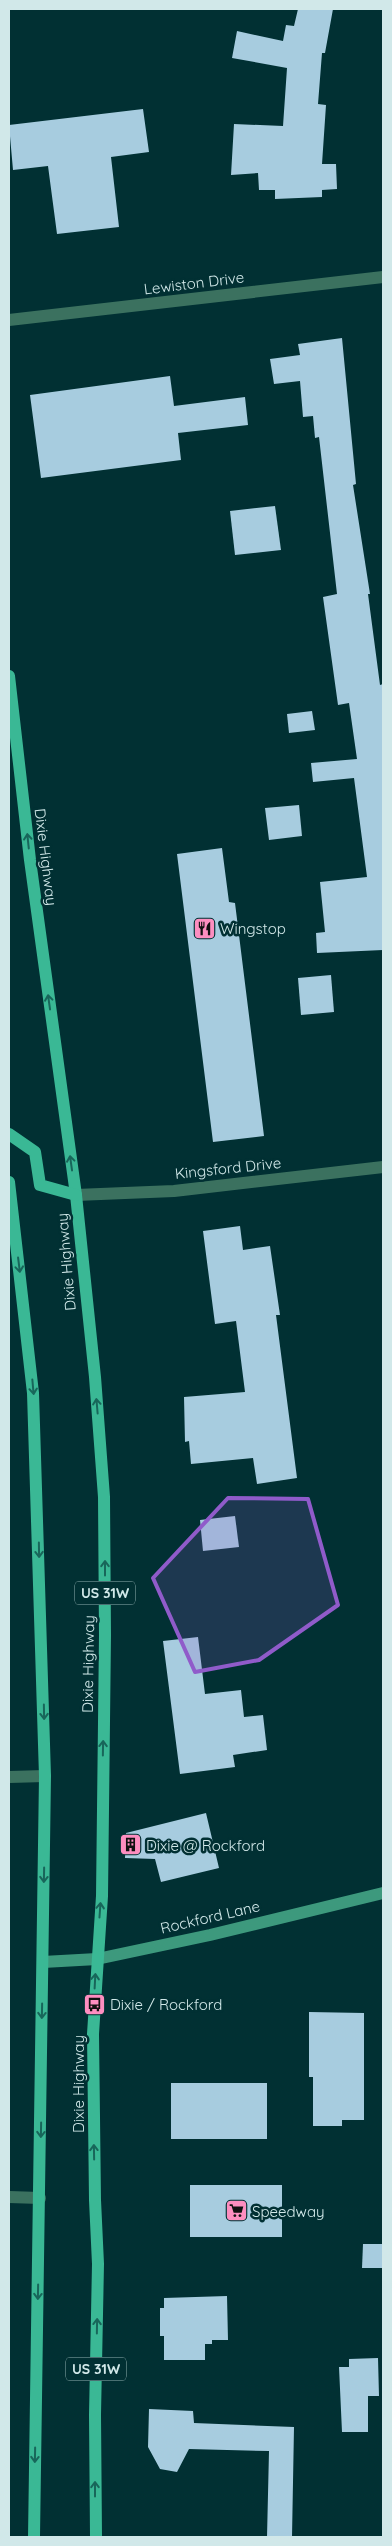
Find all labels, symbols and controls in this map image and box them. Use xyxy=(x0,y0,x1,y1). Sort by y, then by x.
street label: Lewiston Drive xyxy=(143,267,245,299)
street label: Dixie Highway xyxy=(31,807,61,907)
one-way arrow xyxy=(23,833,33,849)
restaurant icon: Wingstop xyxy=(192,916,216,940)
place label: Wingstop xyxy=(220,919,286,938)
one-way arrow xyxy=(44,994,54,1010)
street label: Kingsford Drive xyxy=(174,1153,282,1183)
one-way arrow xyxy=(66,1155,76,1171)
street label: Dixie Highway xyxy=(52,1212,80,1312)
one-way arrow xyxy=(14,1257,24,1273)
one-way arrow xyxy=(28,1379,37,1395)
one-way arrow xyxy=(92,1398,102,1414)
one-way arrow xyxy=(35,1541,44,1557)
one-way arrow xyxy=(100,1560,110,1576)
road number: US 31W xyxy=(75,1582,135,1605)
street label: Dixie Highway xyxy=(78,1615,98,1713)
one-way arrow xyxy=(39,1704,48,1720)
one-way arrow xyxy=(99,1740,108,1756)
building icon: Dixie @ Rockford xyxy=(118,1833,142,1857)
place label: Dixie @ Rockford xyxy=(146,1836,265,1855)
one-way arrow xyxy=(39,1866,49,1882)
street label: Rockford Lane xyxy=(158,1896,262,1938)
one-way arrow xyxy=(96,1902,105,1918)
one-way arrow xyxy=(91,1973,100,1989)
bus stop icon: Dixie / Rockford xyxy=(82,1992,106,2016)
place label: Dixie / Rockford xyxy=(110,1995,222,2014)
one-way arrow xyxy=(37,2002,47,2019)
street label: Dixie Highway xyxy=(69,2035,88,2133)
one-way arrow xyxy=(36,2121,46,2137)
one-way arrow xyxy=(89,2144,99,2160)
supermarket icon: Speedway xyxy=(224,2199,248,2223)
place label: Speedway xyxy=(252,2202,325,2221)
one-way arrow xyxy=(33,2284,43,2300)
one-way arrow xyxy=(92,2318,102,2334)
road number: US 31W xyxy=(66,2358,126,2380)
one-way arrow xyxy=(30,2446,40,2462)
one-way arrow xyxy=(90,2481,100,2497)

